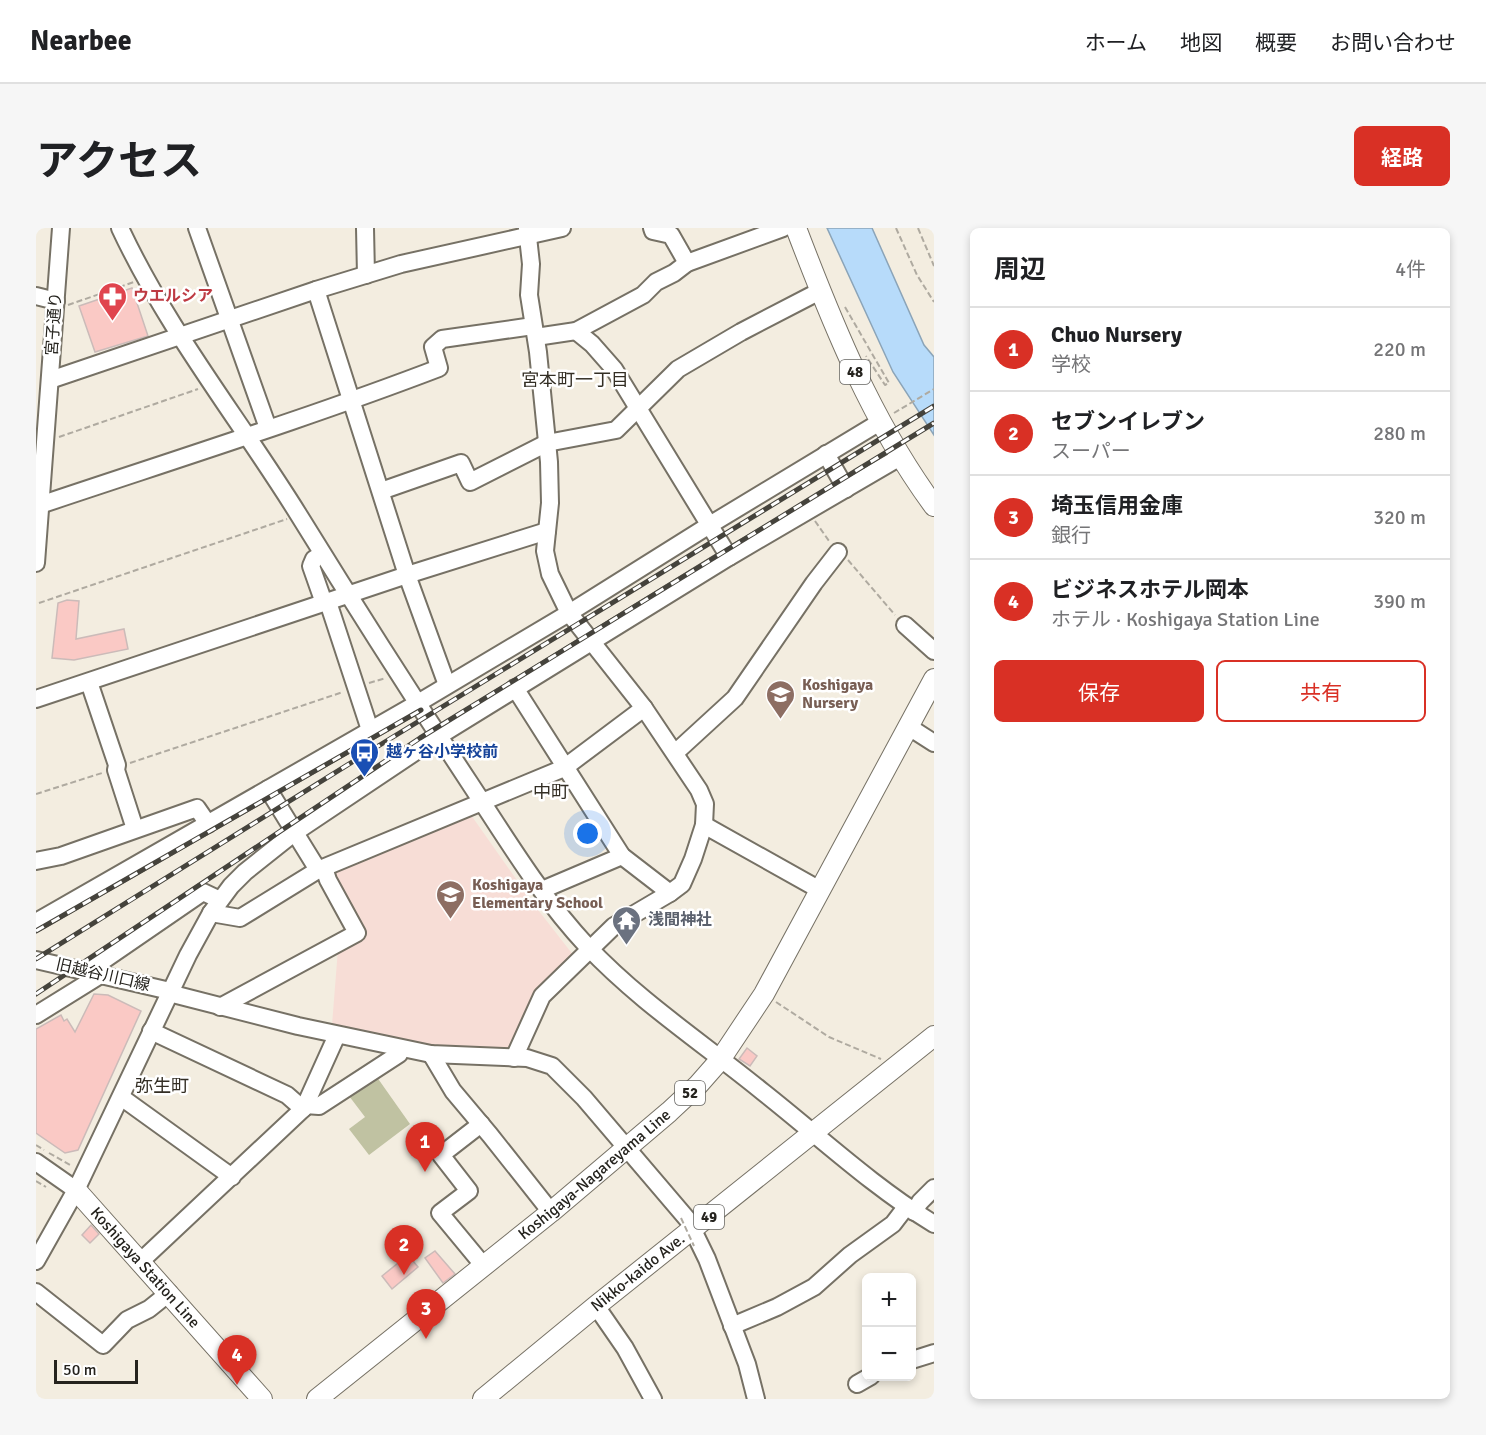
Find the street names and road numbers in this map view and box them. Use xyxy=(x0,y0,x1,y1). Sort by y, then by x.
street label: 宮子通り xyxy=(42,291,66,357)
road number: 48 xyxy=(840,360,870,384)
street label: 旧越谷川口線 xyxy=(54,954,152,996)
road number: 52 xyxy=(675,1081,705,1105)
street label: Koshigaya-Nagareyama Line xyxy=(514,1105,675,1244)
street label: Koshigaya Station Line xyxy=(86,1203,204,1332)
road number: 49 xyxy=(694,1205,724,1229)
street label: Nikko-kaido Ave. xyxy=(587,1229,689,1316)

